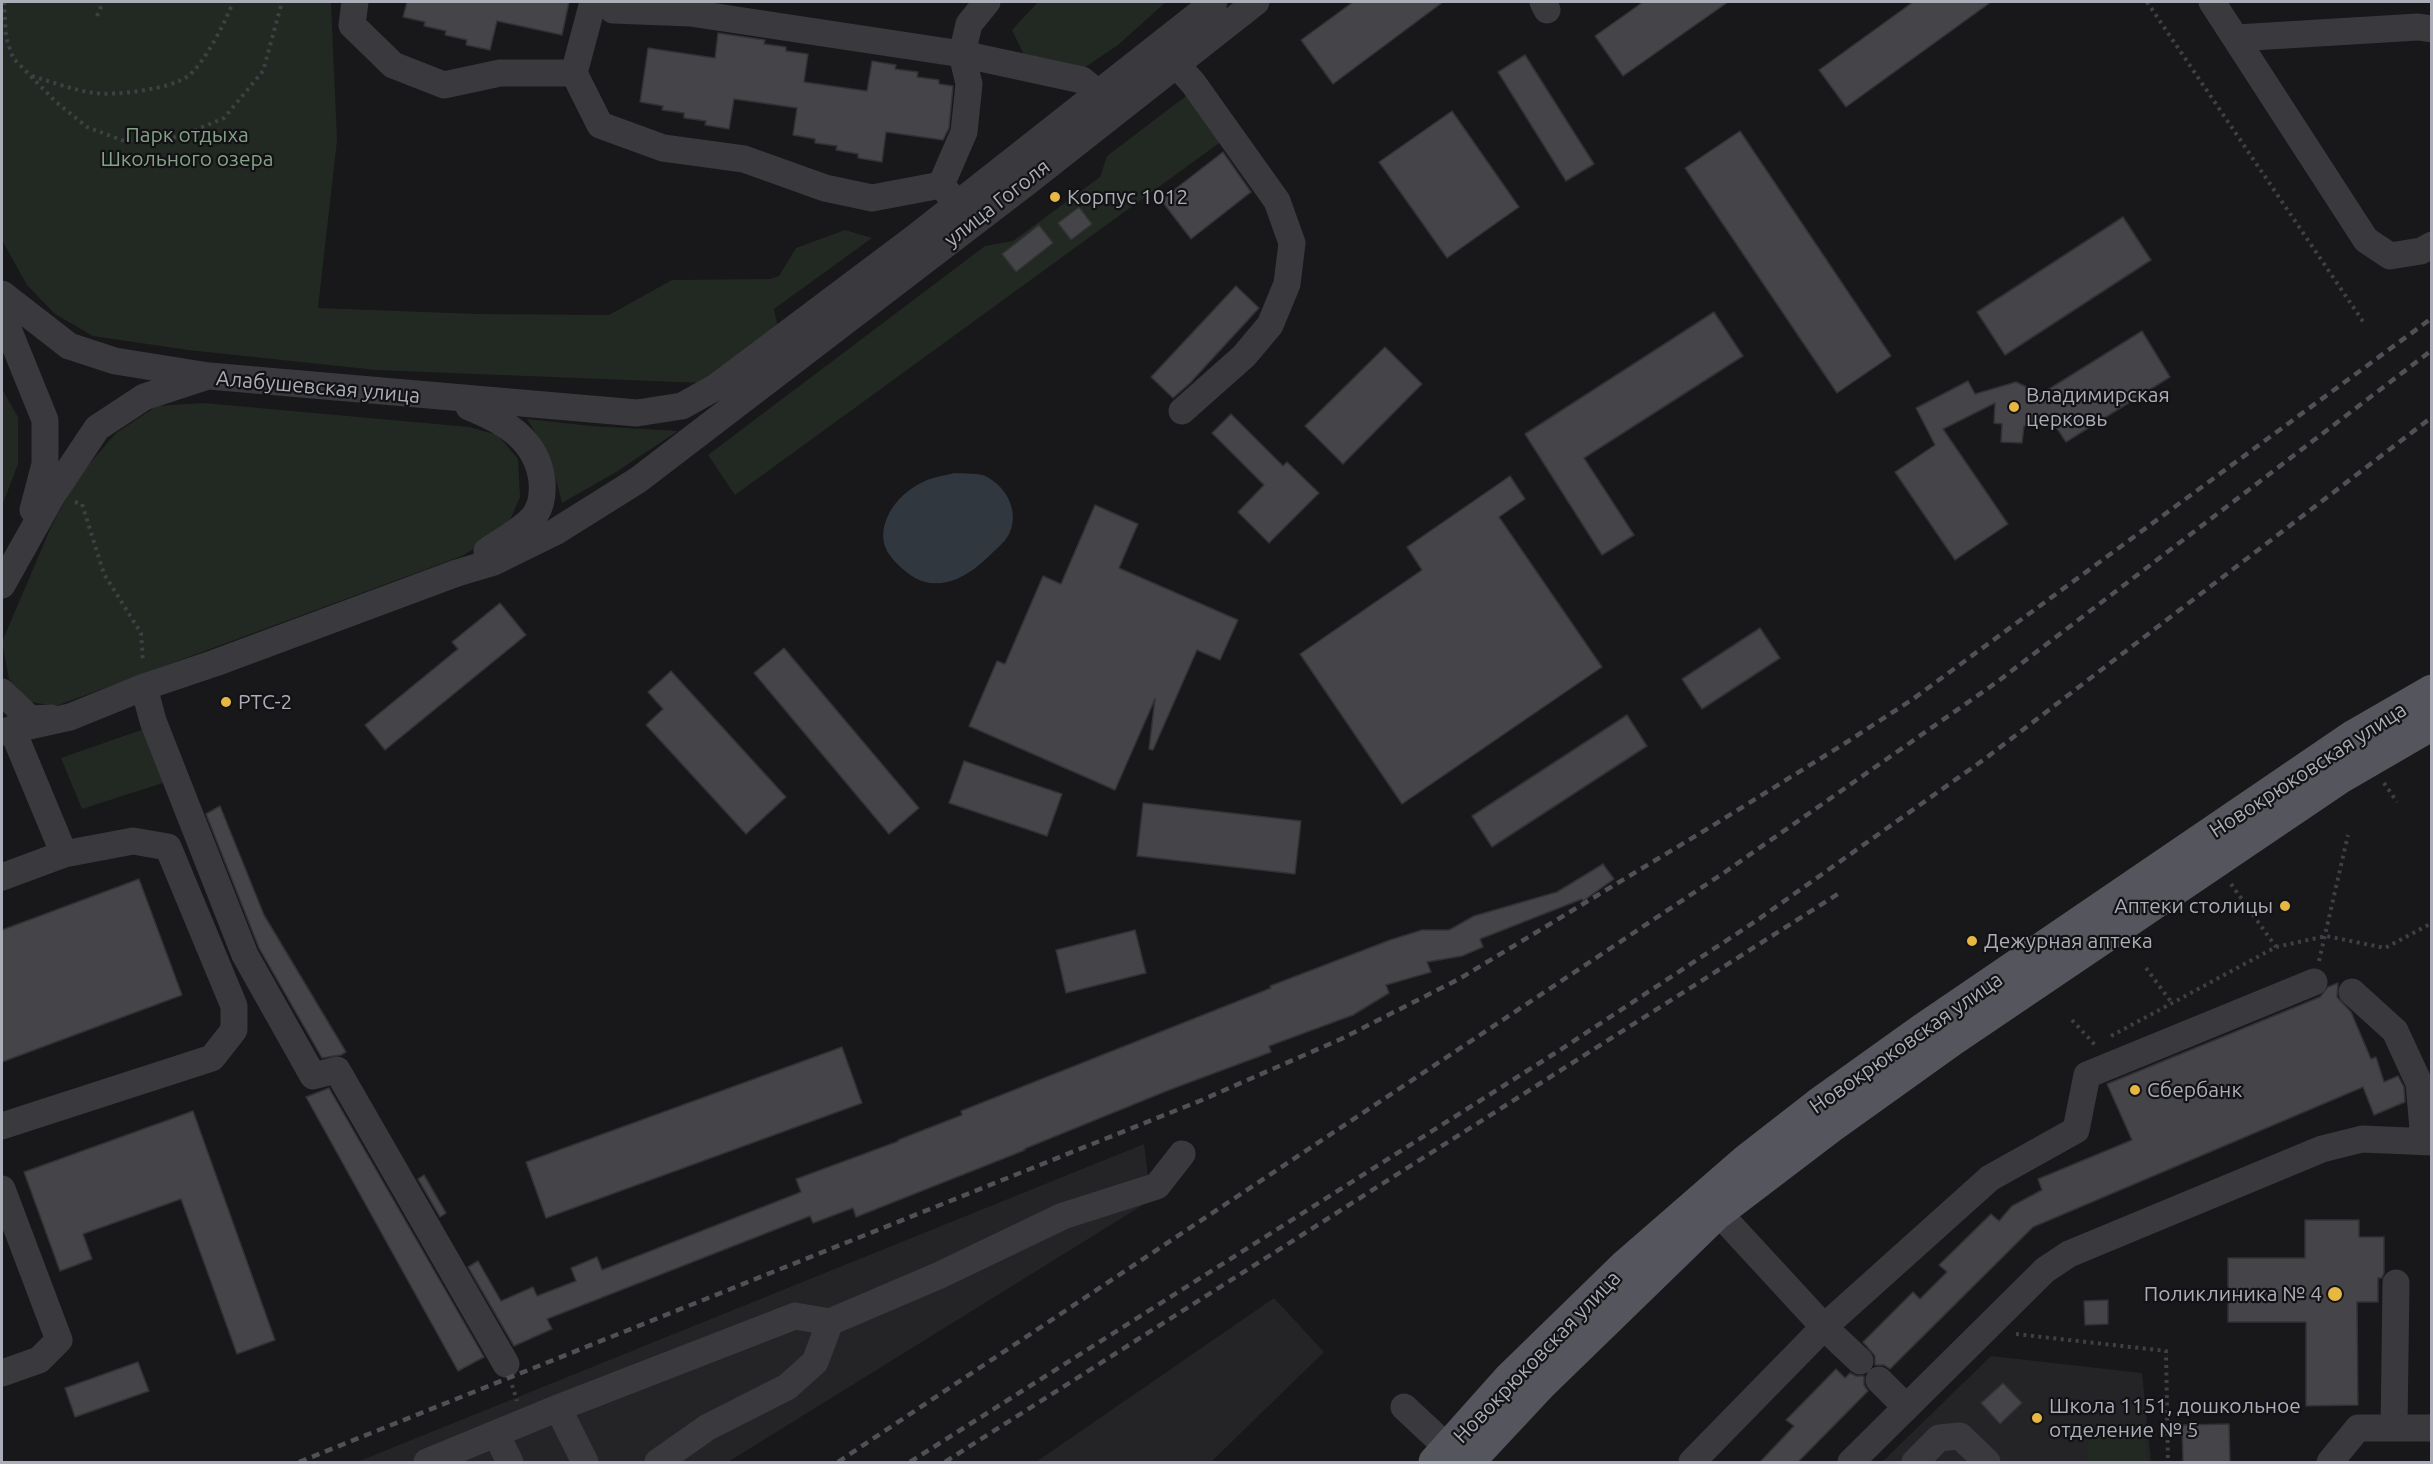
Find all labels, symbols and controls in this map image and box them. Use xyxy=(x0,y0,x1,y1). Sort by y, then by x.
park label: Парк отдыха Школьного озера xyxy=(100,122,274,172)
street label: улица Гоголя xyxy=(939,154,1055,252)
place label: Корпус 1012 xyxy=(1067,184,1188,210)
marker: Корпус 1012 xyxy=(1048,190,1062,204)
street label: Алабушевская улица xyxy=(215,366,421,408)
place label: Владимирская церковь xyxy=(2026,382,2170,432)
marker: Владимирская церковь xyxy=(2007,400,2021,414)
place label: РТС-2 xyxy=(238,689,292,715)
marker: РТС-2 xyxy=(219,695,233,709)
street label: Новокрюковская улица xyxy=(2205,697,2411,843)
place label: Аптеки столицы xyxy=(2114,893,2273,919)
marker: Аптеки столицы xyxy=(2278,899,2292,913)
place label: Дежурная аптека xyxy=(1984,928,2153,954)
marker: Дежурная аптека xyxy=(1965,934,1979,948)
street label: Новокрюковская улица xyxy=(1805,967,2007,1119)
place label: Сбербанк xyxy=(2147,1077,2242,1103)
marker: Сбербанк xyxy=(2128,1083,2142,1097)
street label: Новокрюковская улица xyxy=(1448,1266,1626,1448)
place label: Поликлиника № 4 xyxy=(2144,1281,2322,1307)
marker: Поликлиника № 4 xyxy=(2326,1285,2344,1303)
place label: Школа 1151, дошкольное отделение № 5 xyxy=(2049,1393,2301,1443)
marker: Школа 1151, дошкольное отделение № 5 xyxy=(2030,1411,2044,1425)

